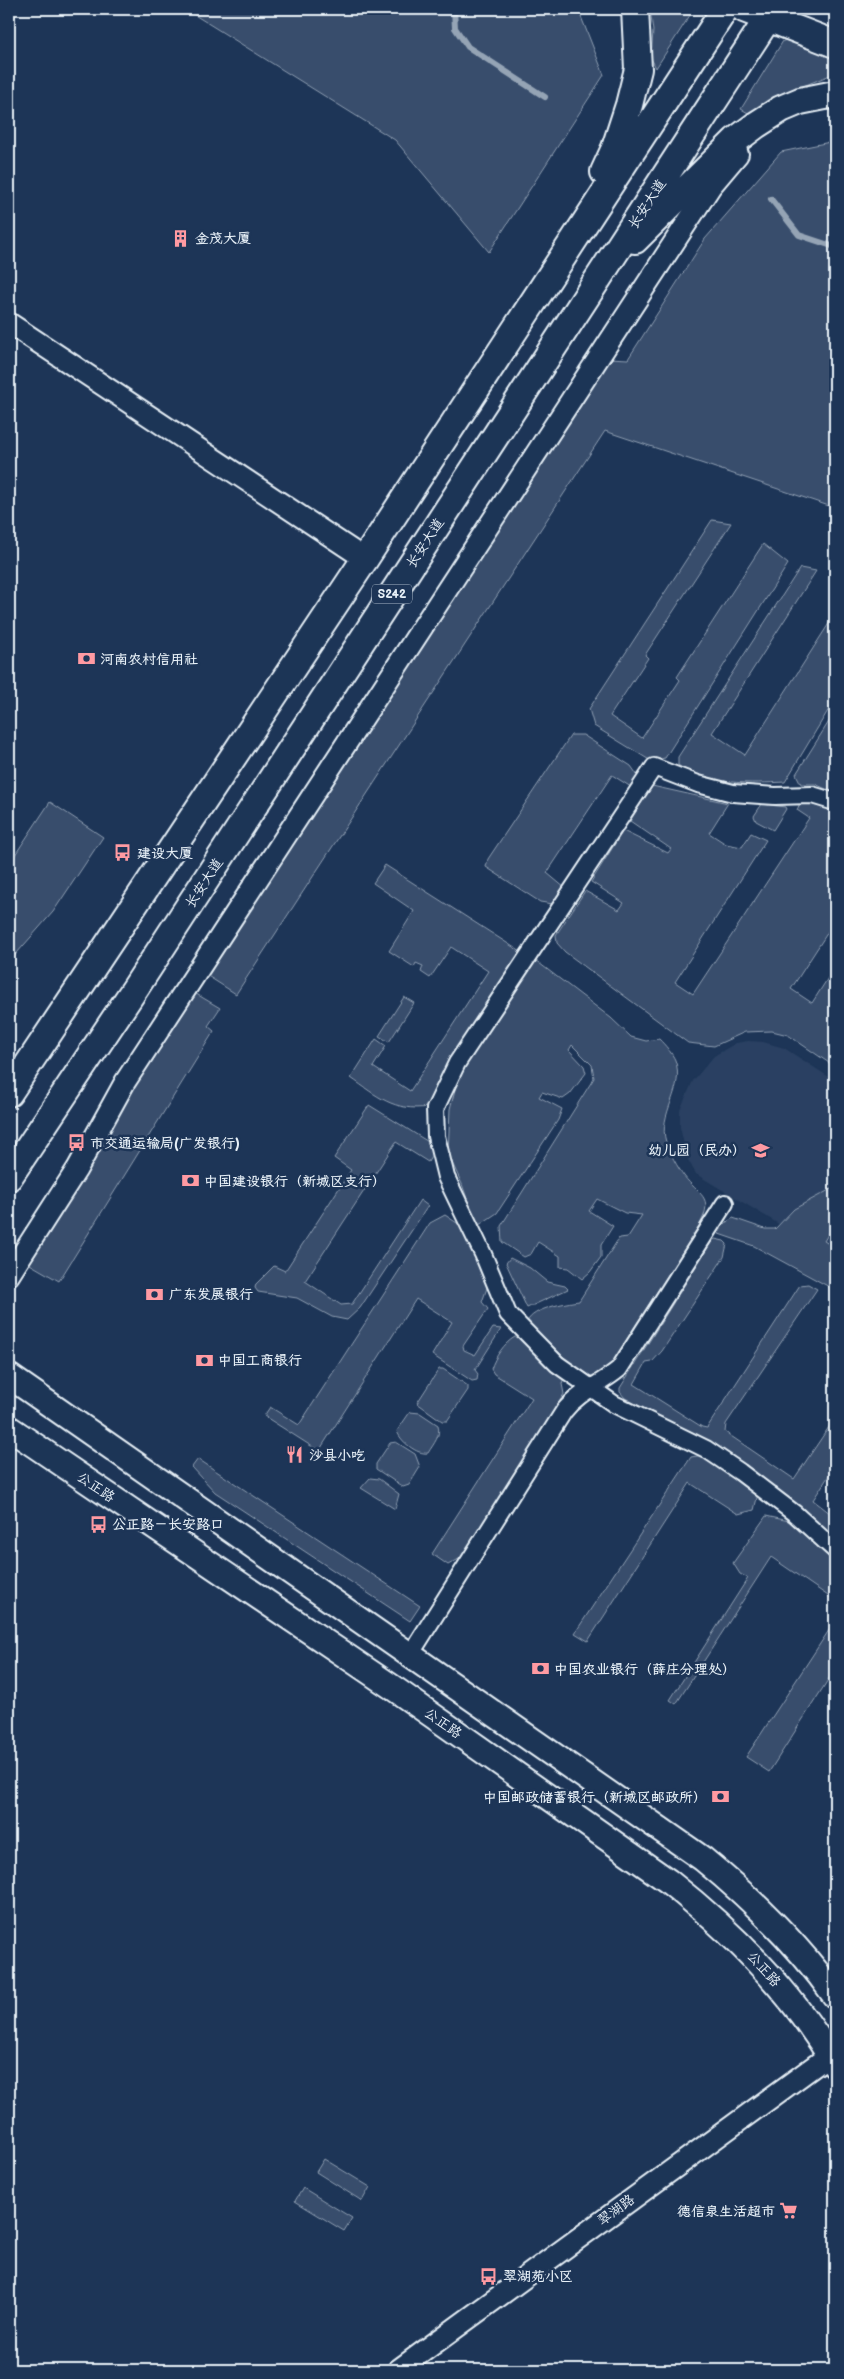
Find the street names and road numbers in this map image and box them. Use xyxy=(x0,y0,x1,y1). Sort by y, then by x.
street label: 长安大道 xyxy=(625,176,669,232)
street label: 长安大道 xyxy=(403,515,447,571)
road number: S242 xyxy=(372,584,412,604)
street label: 长安大道 xyxy=(182,855,226,911)
street label: 公正路 xyxy=(74,1468,118,1506)
street label: 公正路 xyxy=(421,1704,465,1742)
street label: 公正路 xyxy=(744,1948,784,1990)
street label: 翠湖路 xyxy=(594,2191,638,2229)

